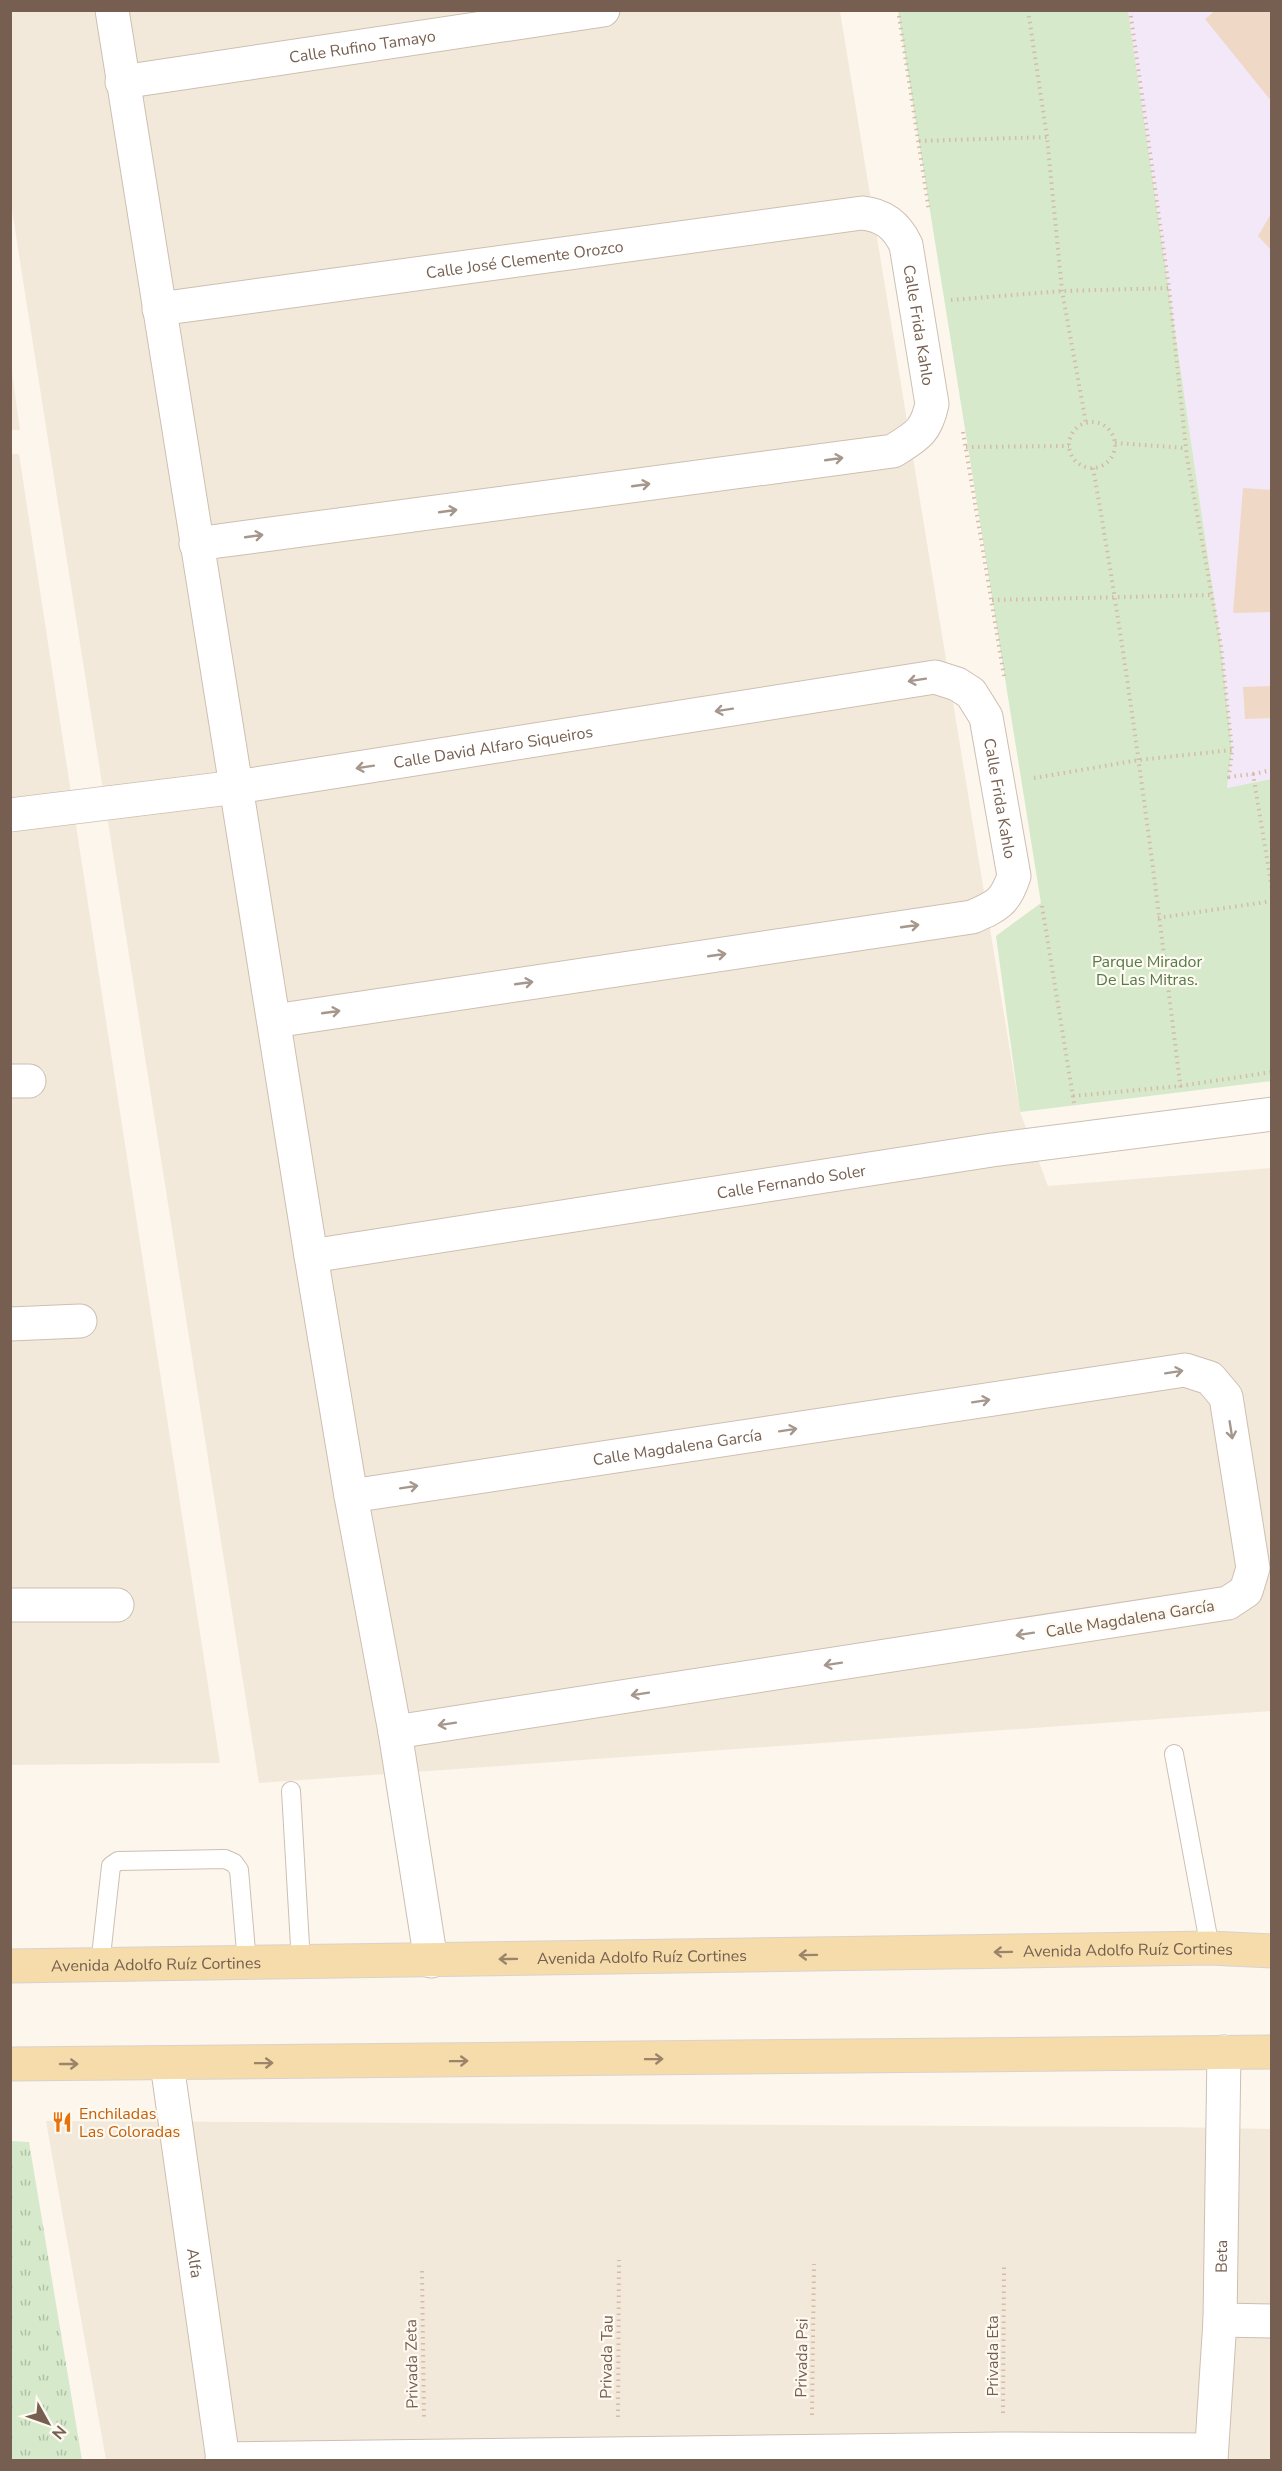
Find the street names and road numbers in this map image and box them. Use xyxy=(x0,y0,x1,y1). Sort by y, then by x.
street label: Calle Rufino Tamayo xyxy=(288,25,437,69)
street label: Calle José Clemente Orozco xyxy=(425,236,625,284)
street label: Calle Frida Kahlo xyxy=(897,263,939,387)
street label: Calle David Alfaro Siqueiros xyxy=(392,721,595,774)
street label: Calle Frida Kahlo xyxy=(978,736,1021,861)
street label: Calle Fernando Soler xyxy=(715,1160,868,1205)
street label: Calle Magdalena García xyxy=(591,1424,763,1471)
street label: Calle Magdalena García xyxy=(1044,1595,1216,1643)
street label: Avenida Adolfo Ruíz Cortines xyxy=(1023,1938,1233,1963)
street label: Avenida Adolfo Ruíz Cortines xyxy=(537,1945,747,1970)
street label: Avenida Adolfo Ruíz Cortines xyxy=(51,1952,261,1977)
street label: Beta xyxy=(1211,2239,1233,2273)
street label: Alfa xyxy=(181,2247,207,2280)
street label: Privada Tau xyxy=(595,2315,619,2399)
street label: Privada Eta xyxy=(982,2315,1004,2397)
street label: Privada Psi xyxy=(790,2318,814,2398)
street label: Privada Zeta xyxy=(400,2319,424,2409)

